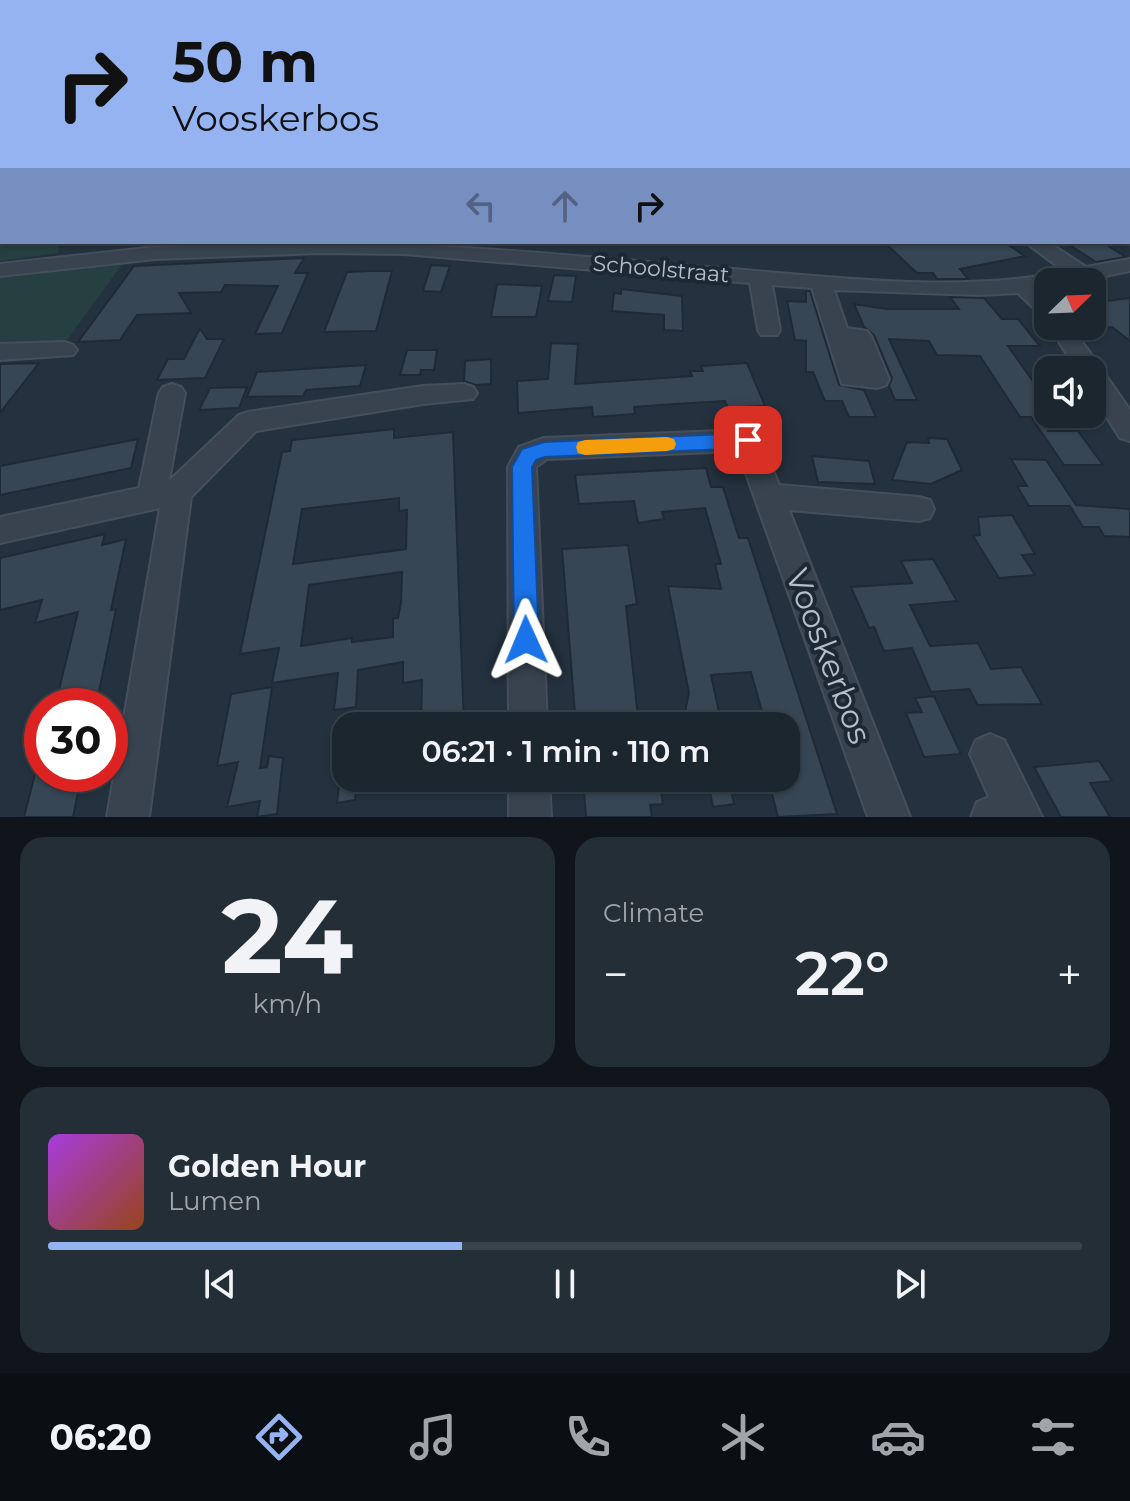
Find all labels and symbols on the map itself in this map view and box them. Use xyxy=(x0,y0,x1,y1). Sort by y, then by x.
street label: Schoolstraat xyxy=(592,250,730,288)
north arrow xyxy=(1034,268,1106,340)
pin xyxy=(714,406,782,474)
street label: Vooskerbos xyxy=(778,563,880,749)
position arrow xyxy=(484,598,568,682)
speed limit sign: 30 xyxy=(24,688,128,792)

